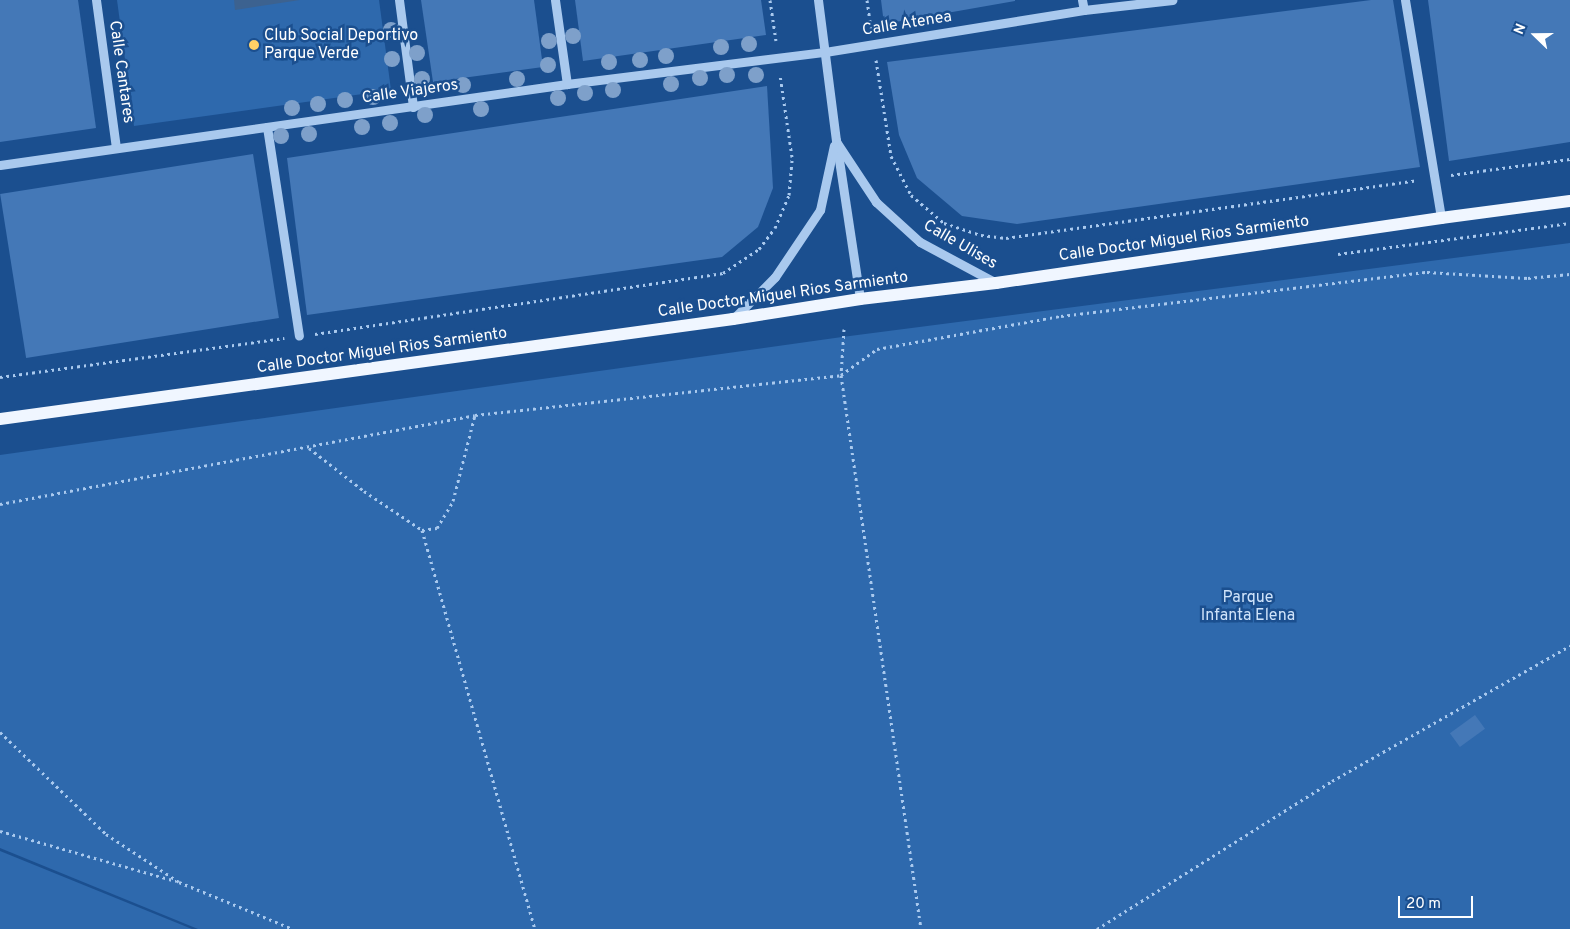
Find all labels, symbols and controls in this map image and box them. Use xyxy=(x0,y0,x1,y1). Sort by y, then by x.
street label: Calle Atenea xyxy=(861,7,953,41)
north arrow xyxy=(1510,10,1560,60)
street label: Calle Cantares xyxy=(104,19,138,125)
text: N xyxy=(1511,21,1530,37)
place label: Club Social Deportivo Parque Verde xyxy=(264,26,418,64)
marker: Club Social Deportivo Parque Verde xyxy=(248,39,260,51)
street label: Calle Viajeros xyxy=(360,76,460,108)
street label: Calle Doctor Miguel Rios Sarmiento xyxy=(1058,212,1310,266)
street label: Calle Ulises xyxy=(920,216,1000,274)
street label: Calle Doctor Miguel Rios Sarmiento xyxy=(657,268,909,322)
street label: Calle Doctor Miguel Rios Sarmiento xyxy=(256,324,508,378)
park label: Parque Infanta Elena xyxy=(1201,588,1295,626)
scale bar xyxy=(1400,886,1475,918)
text: 20 m xyxy=(1406,895,1441,914)

